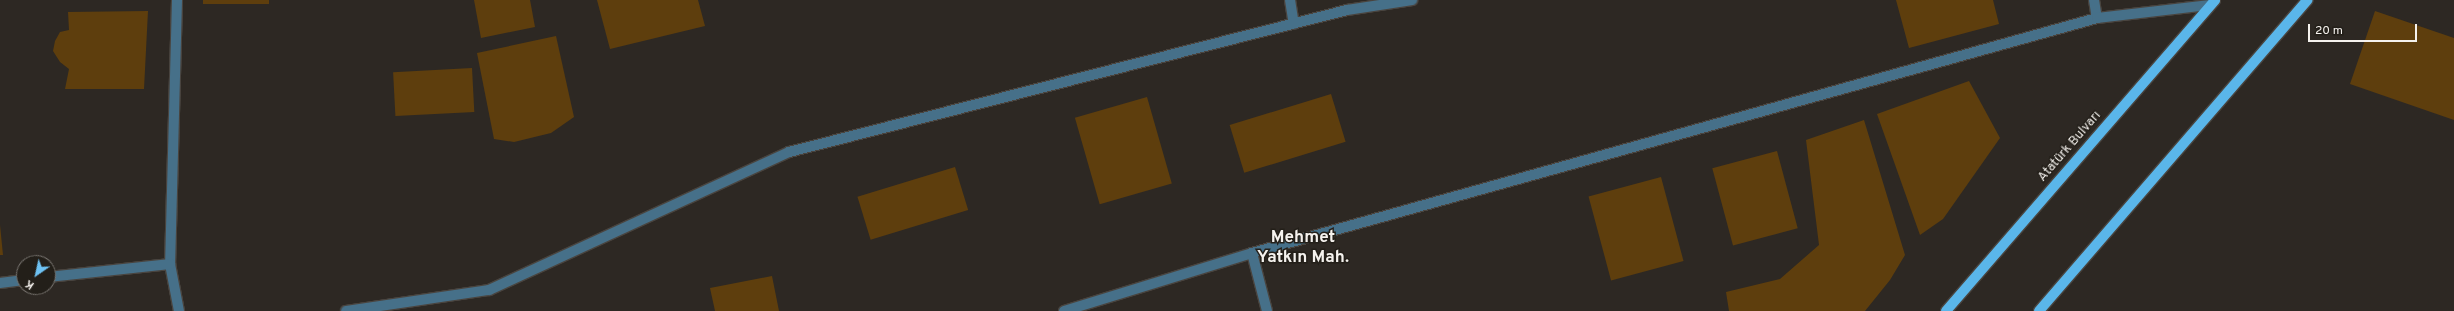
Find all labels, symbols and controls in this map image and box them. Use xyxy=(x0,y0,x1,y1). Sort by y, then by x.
scale bar xyxy=(2310,16,2419,42)
text: 20 m xyxy=(2315,23,2343,39)
street label: Atatürk Bulvarı xyxy=(2035,109,2105,185)
district label: Mehmet Yatkın Mah. xyxy=(1257,229,1349,269)
north arrow xyxy=(16,255,56,295)
text: K xyxy=(23,276,37,292)

